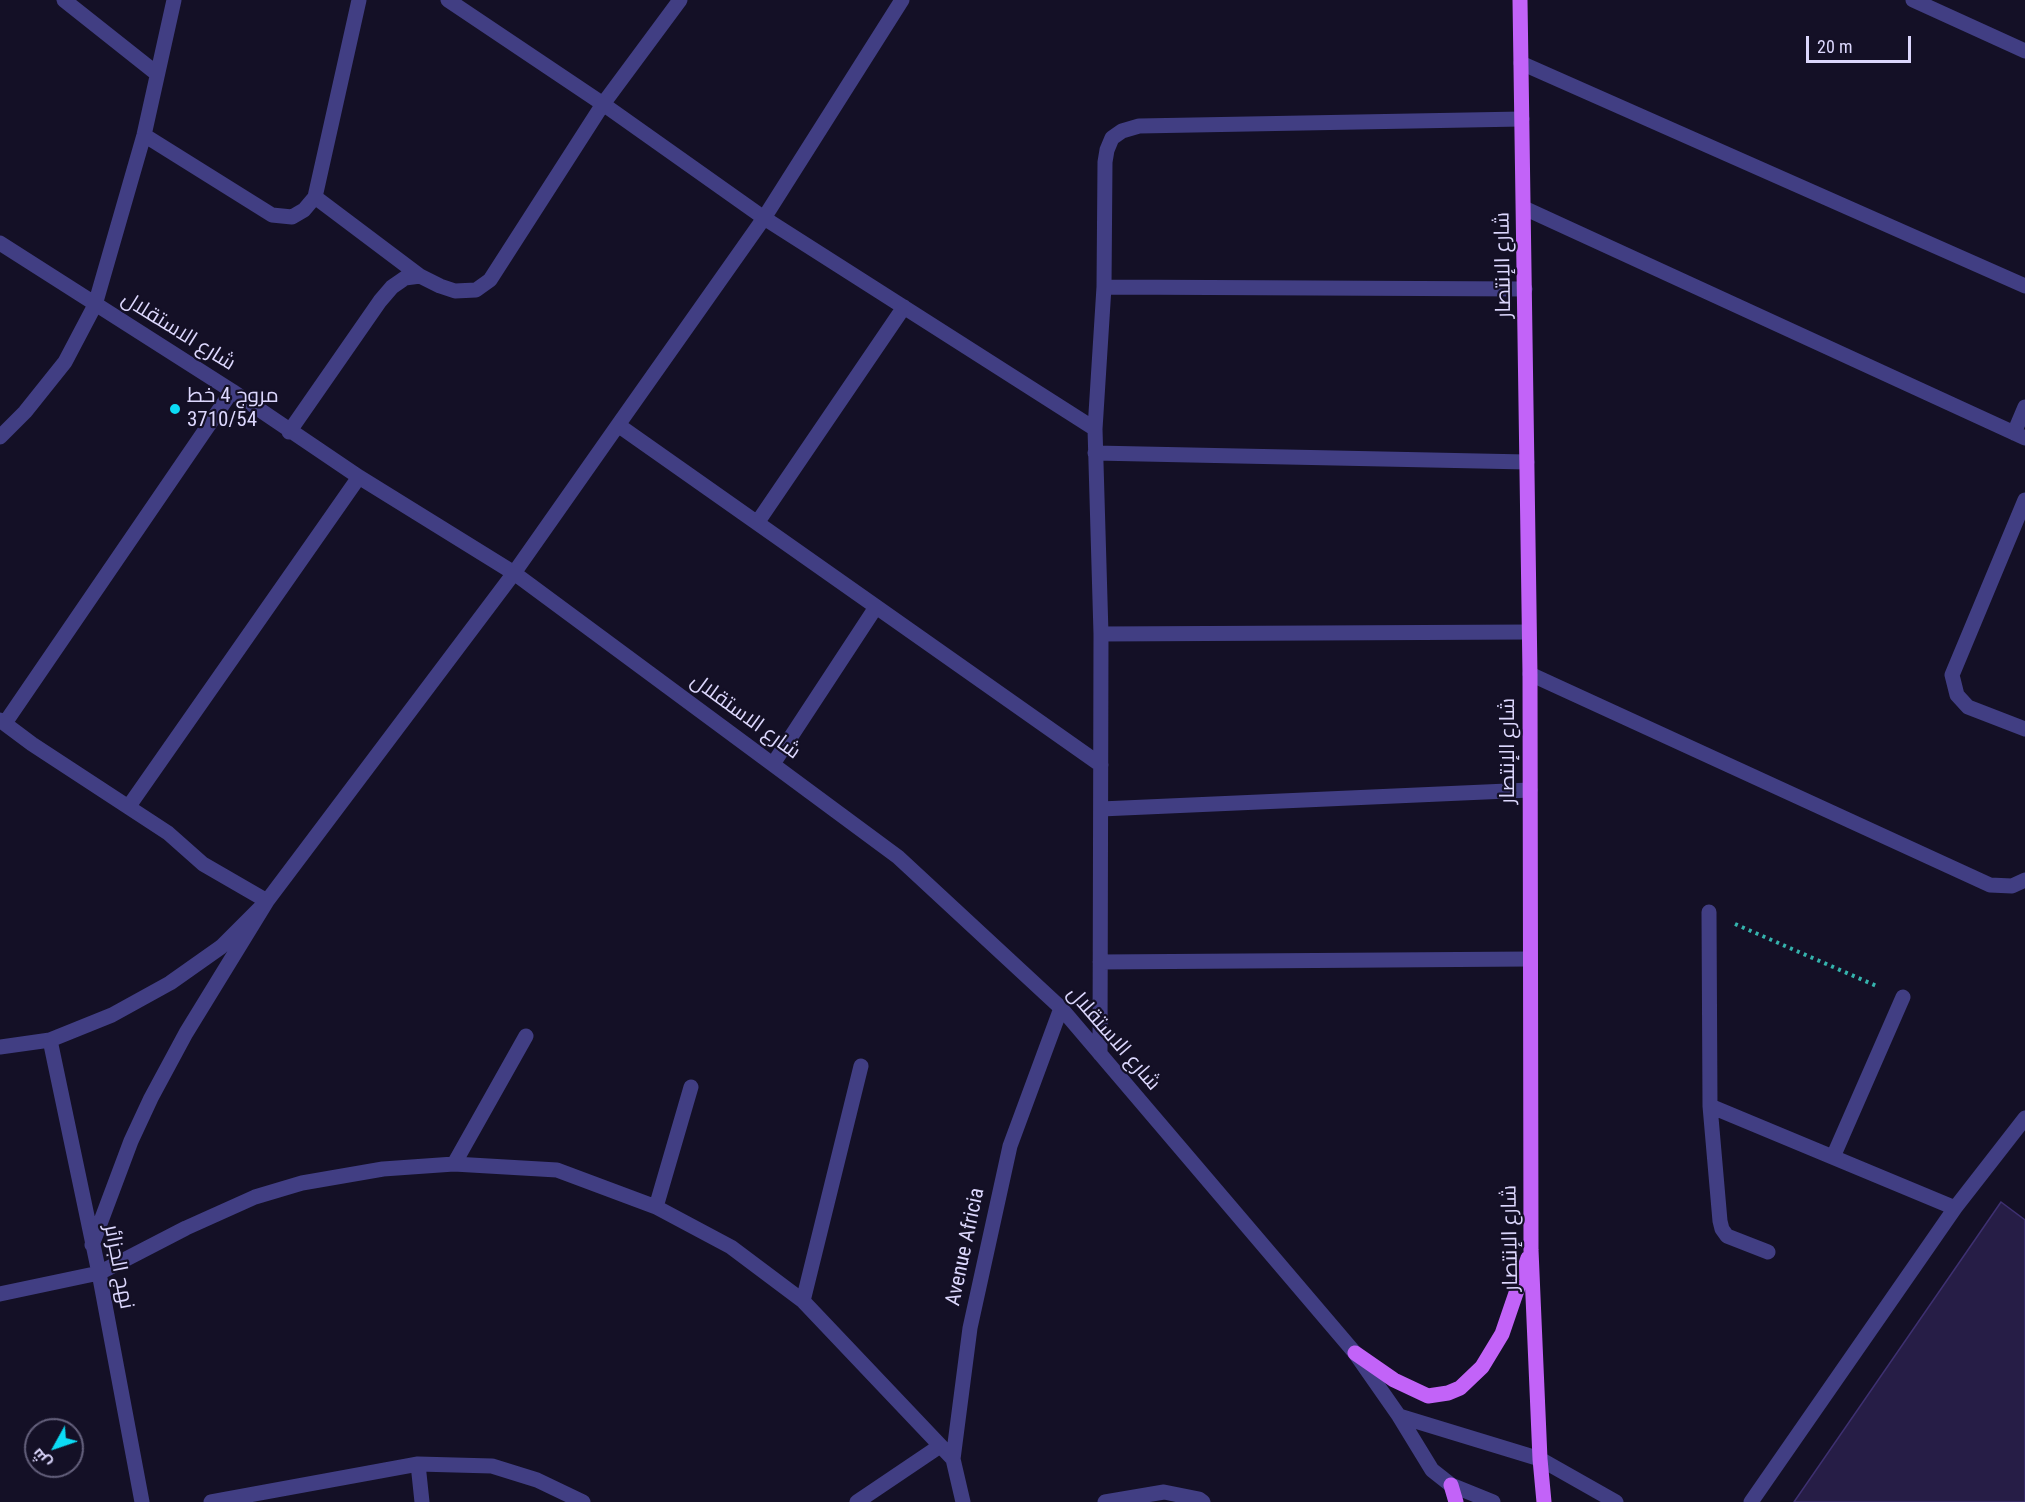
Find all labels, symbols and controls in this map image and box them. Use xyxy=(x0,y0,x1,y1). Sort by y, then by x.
scale bar xyxy=(1809,24,1914,62)
text: 20 m xyxy=(1817,36,1852,57)
street label: شارع الإنتصار xyxy=(1490,212,1518,318)
street label: شارع الاستقلال xyxy=(116,287,240,377)
place label: مروج 4 خط 3710/54 xyxy=(187,384,279,434)
marker: مروج 4 خط 3710/54 xyxy=(168,402,182,416)
street label: شارع الاستقلال xyxy=(685,669,805,765)
street label: شارع الإنتصار xyxy=(1496,698,1522,804)
street label: شارع الاستقلال xyxy=(1061,982,1165,1096)
street label: شارع الإنتصار xyxy=(1497,1185,1525,1291)
street label: Avenue Africia xyxy=(941,1186,991,1308)
street label: نهج الجزائر xyxy=(97,1223,139,1311)
north arrow xyxy=(24,1418,84,1478)
text: ش xyxy=(27,1445,55,1473)

